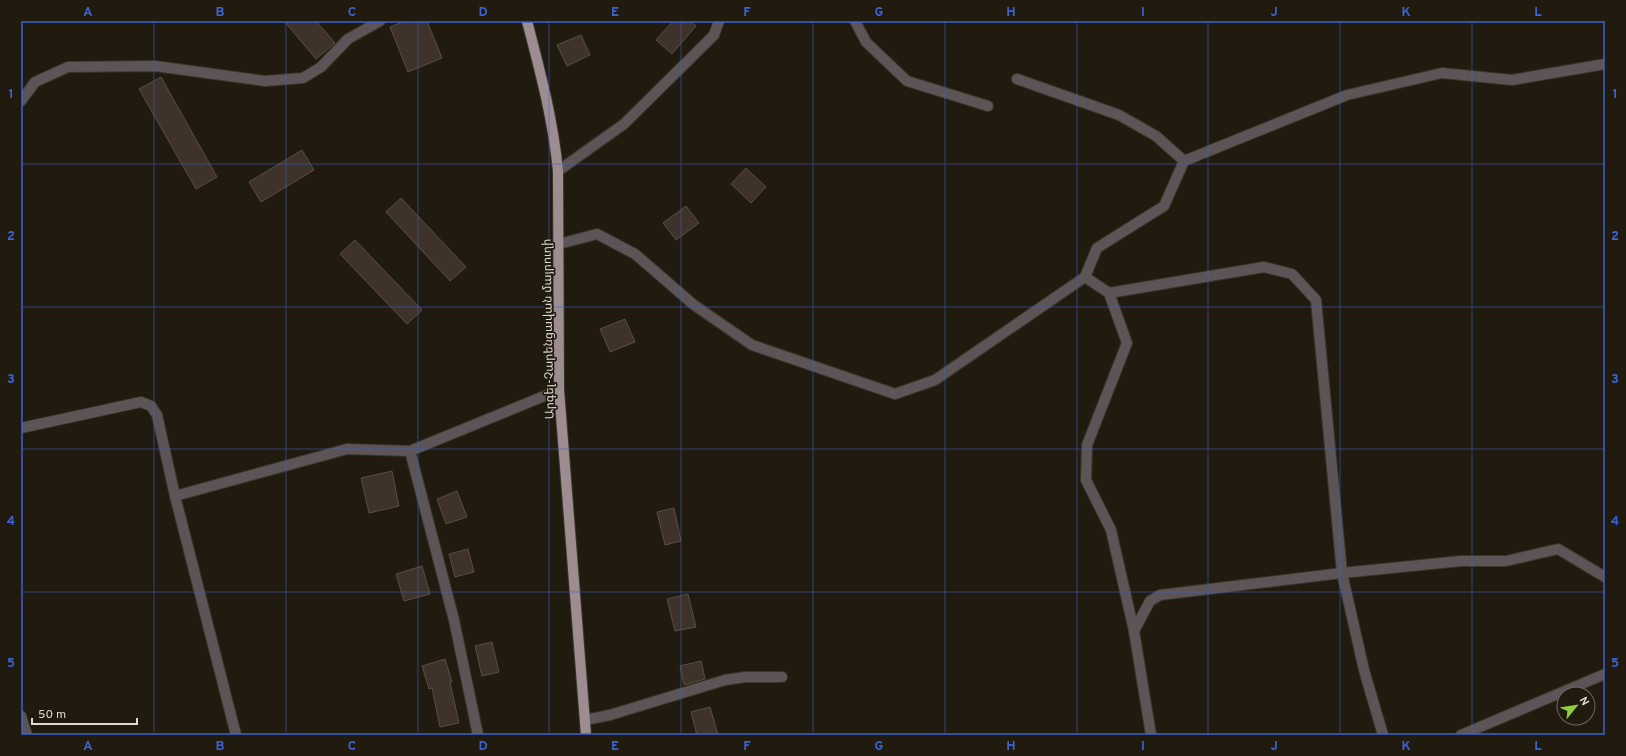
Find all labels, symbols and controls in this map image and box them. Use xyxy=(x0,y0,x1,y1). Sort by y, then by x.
text: A xyxy=(83,5,93,21)
text: B xyxy=(216,5,225,21)
text: C xyxy=(348,5,356,21)
text: D xyxy=(478,5,488,21)
text: E xyxy=(611,5,619,21)
text: F xyxy=(743,5,751,21)
text: G xyxy=(875,5,884,21)
text: H xyxy=(1006,5,1016,21)
text: I xyxy=(1141,5,1145,21)
text: J xyxy=(1270,5,1278,21)
text: K xyxy=(1401,5,1411,21)
text: L xyxy=(1534,5,1542,21)
text: 1 xyxy=(8,87,14,103)
text: 1 xyxy=(1612,87,1618,103)
text: 2 xyxy=(7,229,15,245)
text: 2 xyxy=(1611,229,1619,245)
street label: Արգել-Չարենցավան մայրուղի xyxy=(539,239,559,419)
text: 3 xyxy=(7,372,15,388)
text: 3 xyxy=(1611,372,1619,388)
text: 4 xyxy=(7,514,15,530)
text: 4 xyxy=(1611,514,1619,530)
text: 5 xyxy=(7,656,15,672)
text: 5 xyxy=(1611,656,1619,672)
north arrow xyxy=(1556,686,1596,726)
text: N xyxy=(1576,695,1592,708)
scale bar xyxy=(32,700,137,726)
text: 50 m xyxy=(38,707,66,723)
text: A xyxy=(83,739,93,755)
text: B xyxy=(216,739,225,755)
text: C xyxy=(348,739,356,755)
text: D xyxy=(478,739,488,755)
text: E xyxy=(611,739,619,755)
text: F xyxy=(743,739,751,755)
text: G xyxy=(875,739,884,755)
text: H xyxy=(1006,739,1016,755)
text: I xyxy=(1141,739,1145,755)
text: J xyxy=(1270,739,1278,755)
text: K xyxy=(1401,739,1411,755)
text: L xyxy=(1534,739,1542,755)

